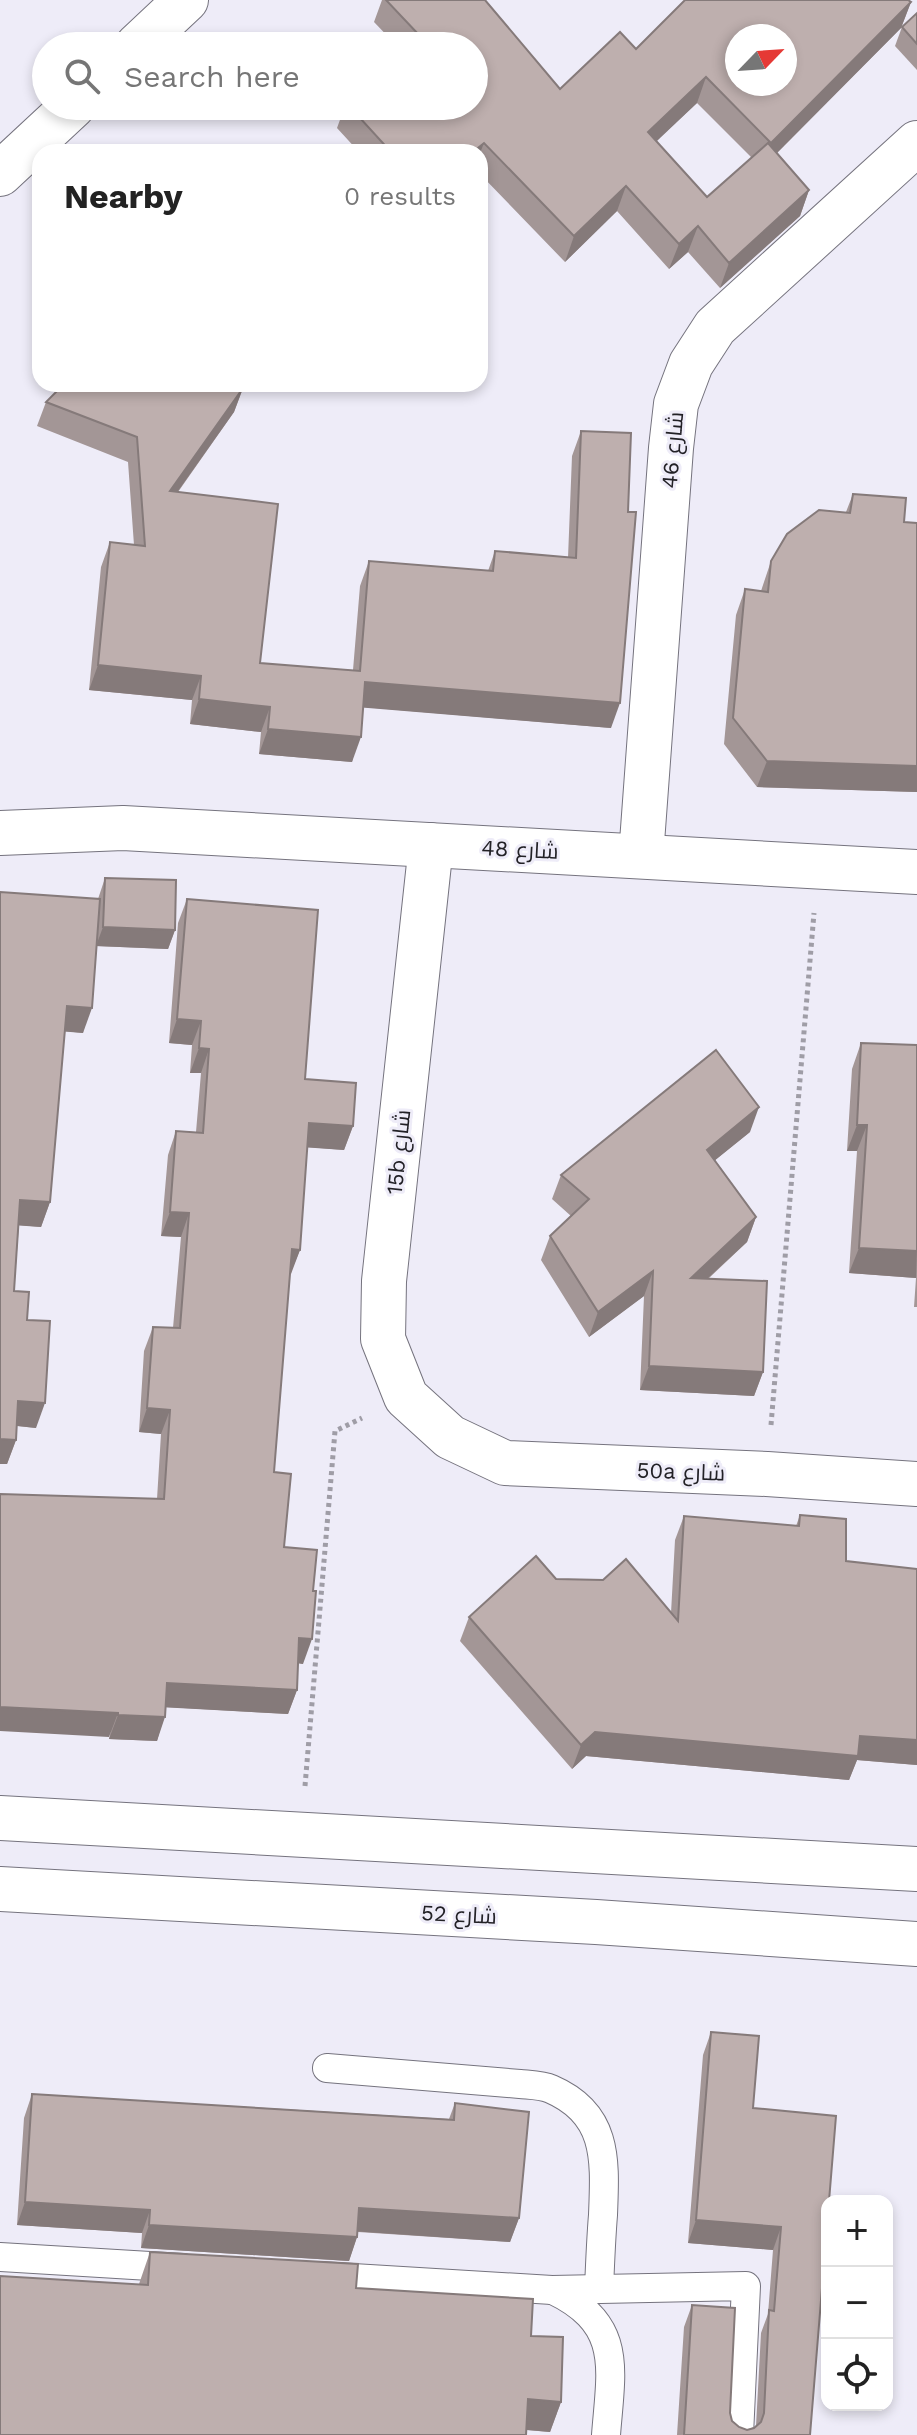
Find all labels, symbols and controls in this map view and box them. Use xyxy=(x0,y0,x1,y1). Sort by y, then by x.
north arrow xyxy=(725,24,797,96)
search box xyxy=(32,32,488,120)
icon: search xyxy=(60,54,104,98)
text: Search here xyxy=(124,59,300,94)
text: Nearby xyxy=(64,176,183,216)
text: 0 results xyxy=(344,181,456,211)
street label: شارع 46 xyxy=(657,411,690,490)
street label: شارع 48 xyxy=(481,835,559,866)
street label: 15b شارع xyxy=(382,1108,417,1196)
street label: 50a شارع xyxy=(636,1457,726,1488)
street label: شارع 52 xyxy=(420,1900,497,1931)
map controls xyxy=(821,2195,893,2411)
button: + xyxy=(821,2195,893,2267)
button: − xyxy=(821,2267,893,2339)
button: locate xyxy=(821,2339,893,2411)

